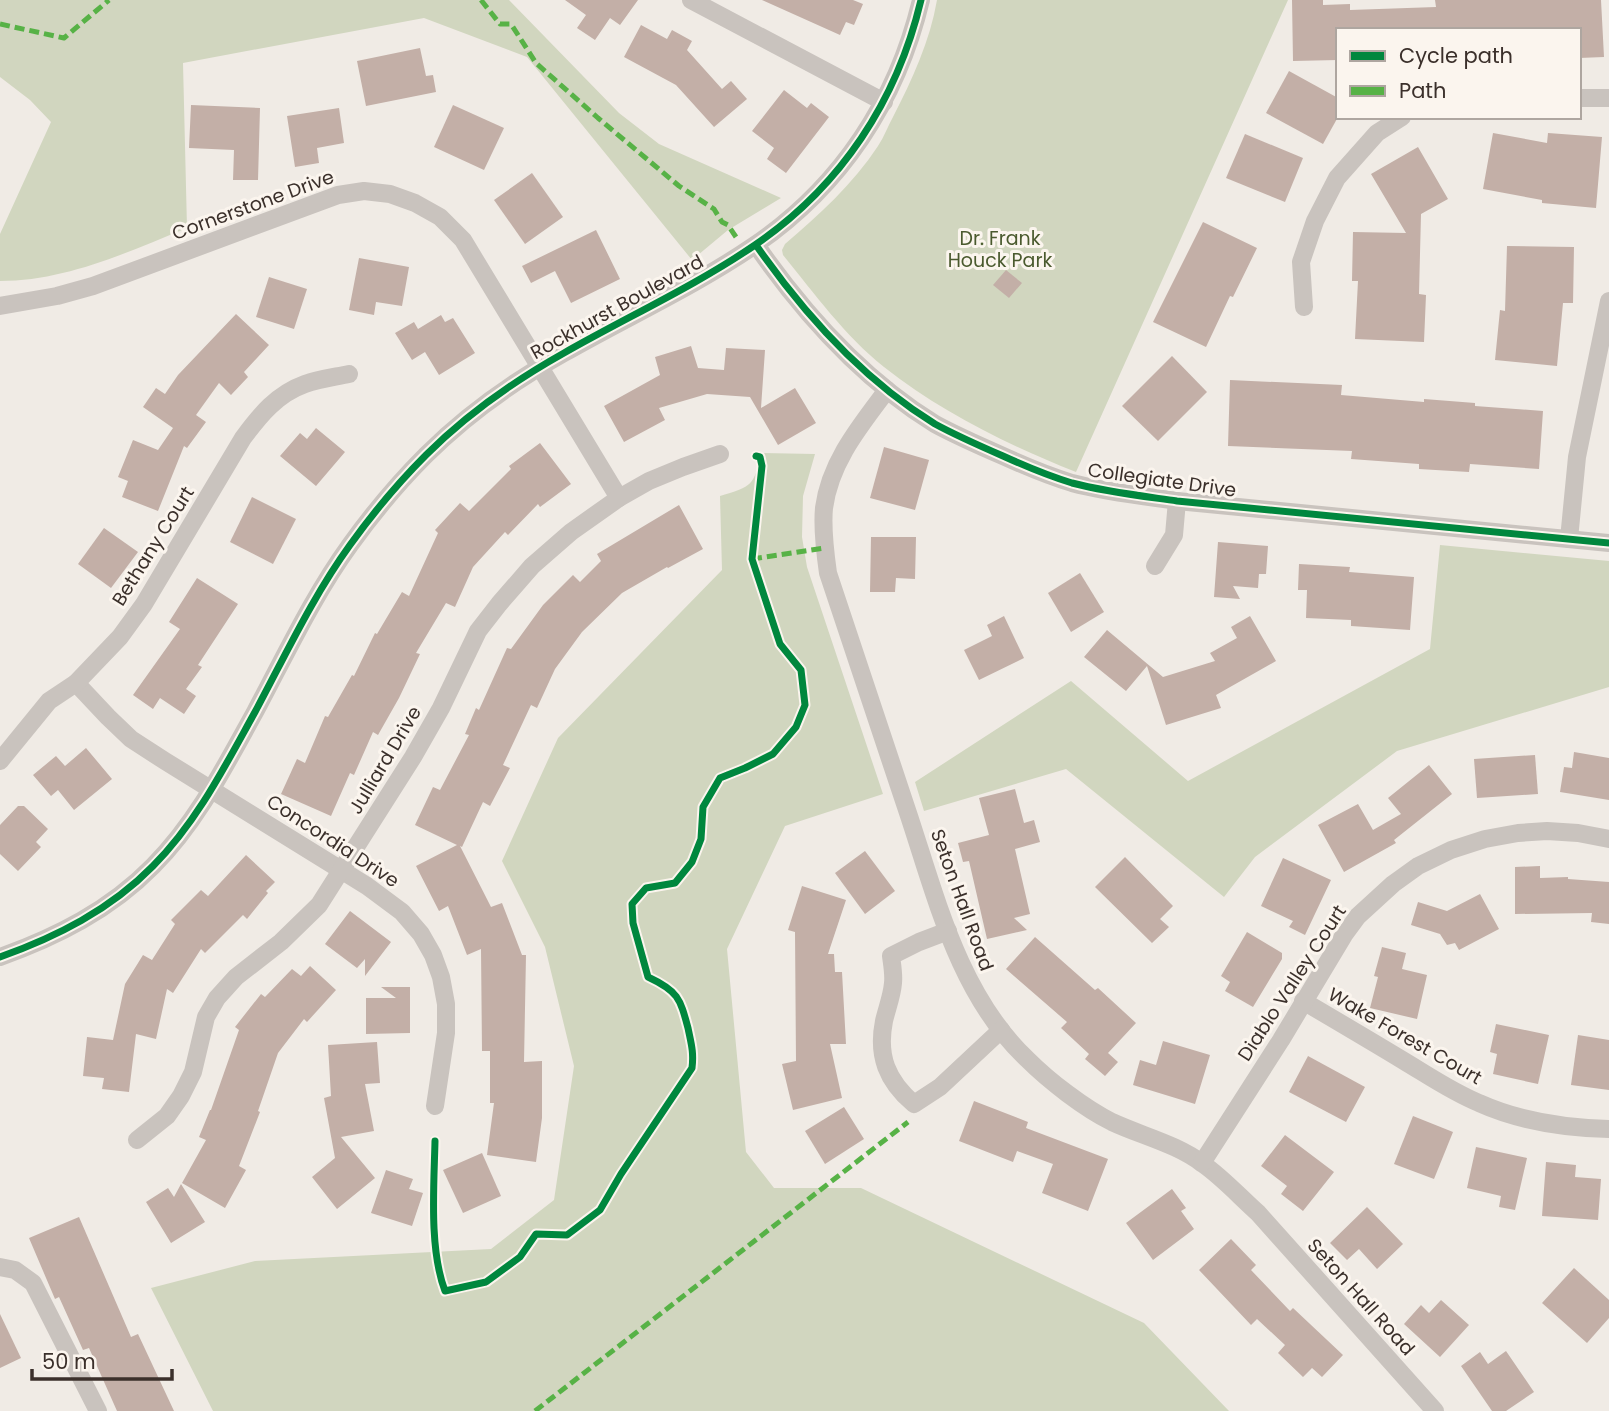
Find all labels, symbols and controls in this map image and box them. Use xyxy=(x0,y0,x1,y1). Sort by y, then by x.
legend xyxy=(1336,28,1581,119)
text: Cycle path xyxy=(1399,41,1513,70)
text: Path xyxy=(1399,76,1446,105)
street label: Cornerstone Drive xyxy=(168,163,338,247)
park label: Dr. Frank Houck Park xyxy=(948,225,1053,274)
street label: Rockhurst Boulevard xyxy=(526,248,708,366)
street label: Collegiate Drive xyxy=(1086,456,1238,504)
street label: Bethany Court xyxy=(105,481,201,611)
street label: Julliard Drive xyxy=(342,701,428,819)
street label: Concordia Drive xyxy=(262,788,404,894)
street label: Seton Hall Road xyxy=(924,825,1000,975)
street label: Diablo Valley Court xyxy=(1231,900,1353,1066)
street label: Wake Forest Court xyxy=(1323,981,1487,1091)
street label: Seton Hall Road xyxy=(1301,1233,1421,1361)
scale bar xyxy=(32,1338,172,1382)
text: 50 m xyxy=(42,1347,96,1376)

